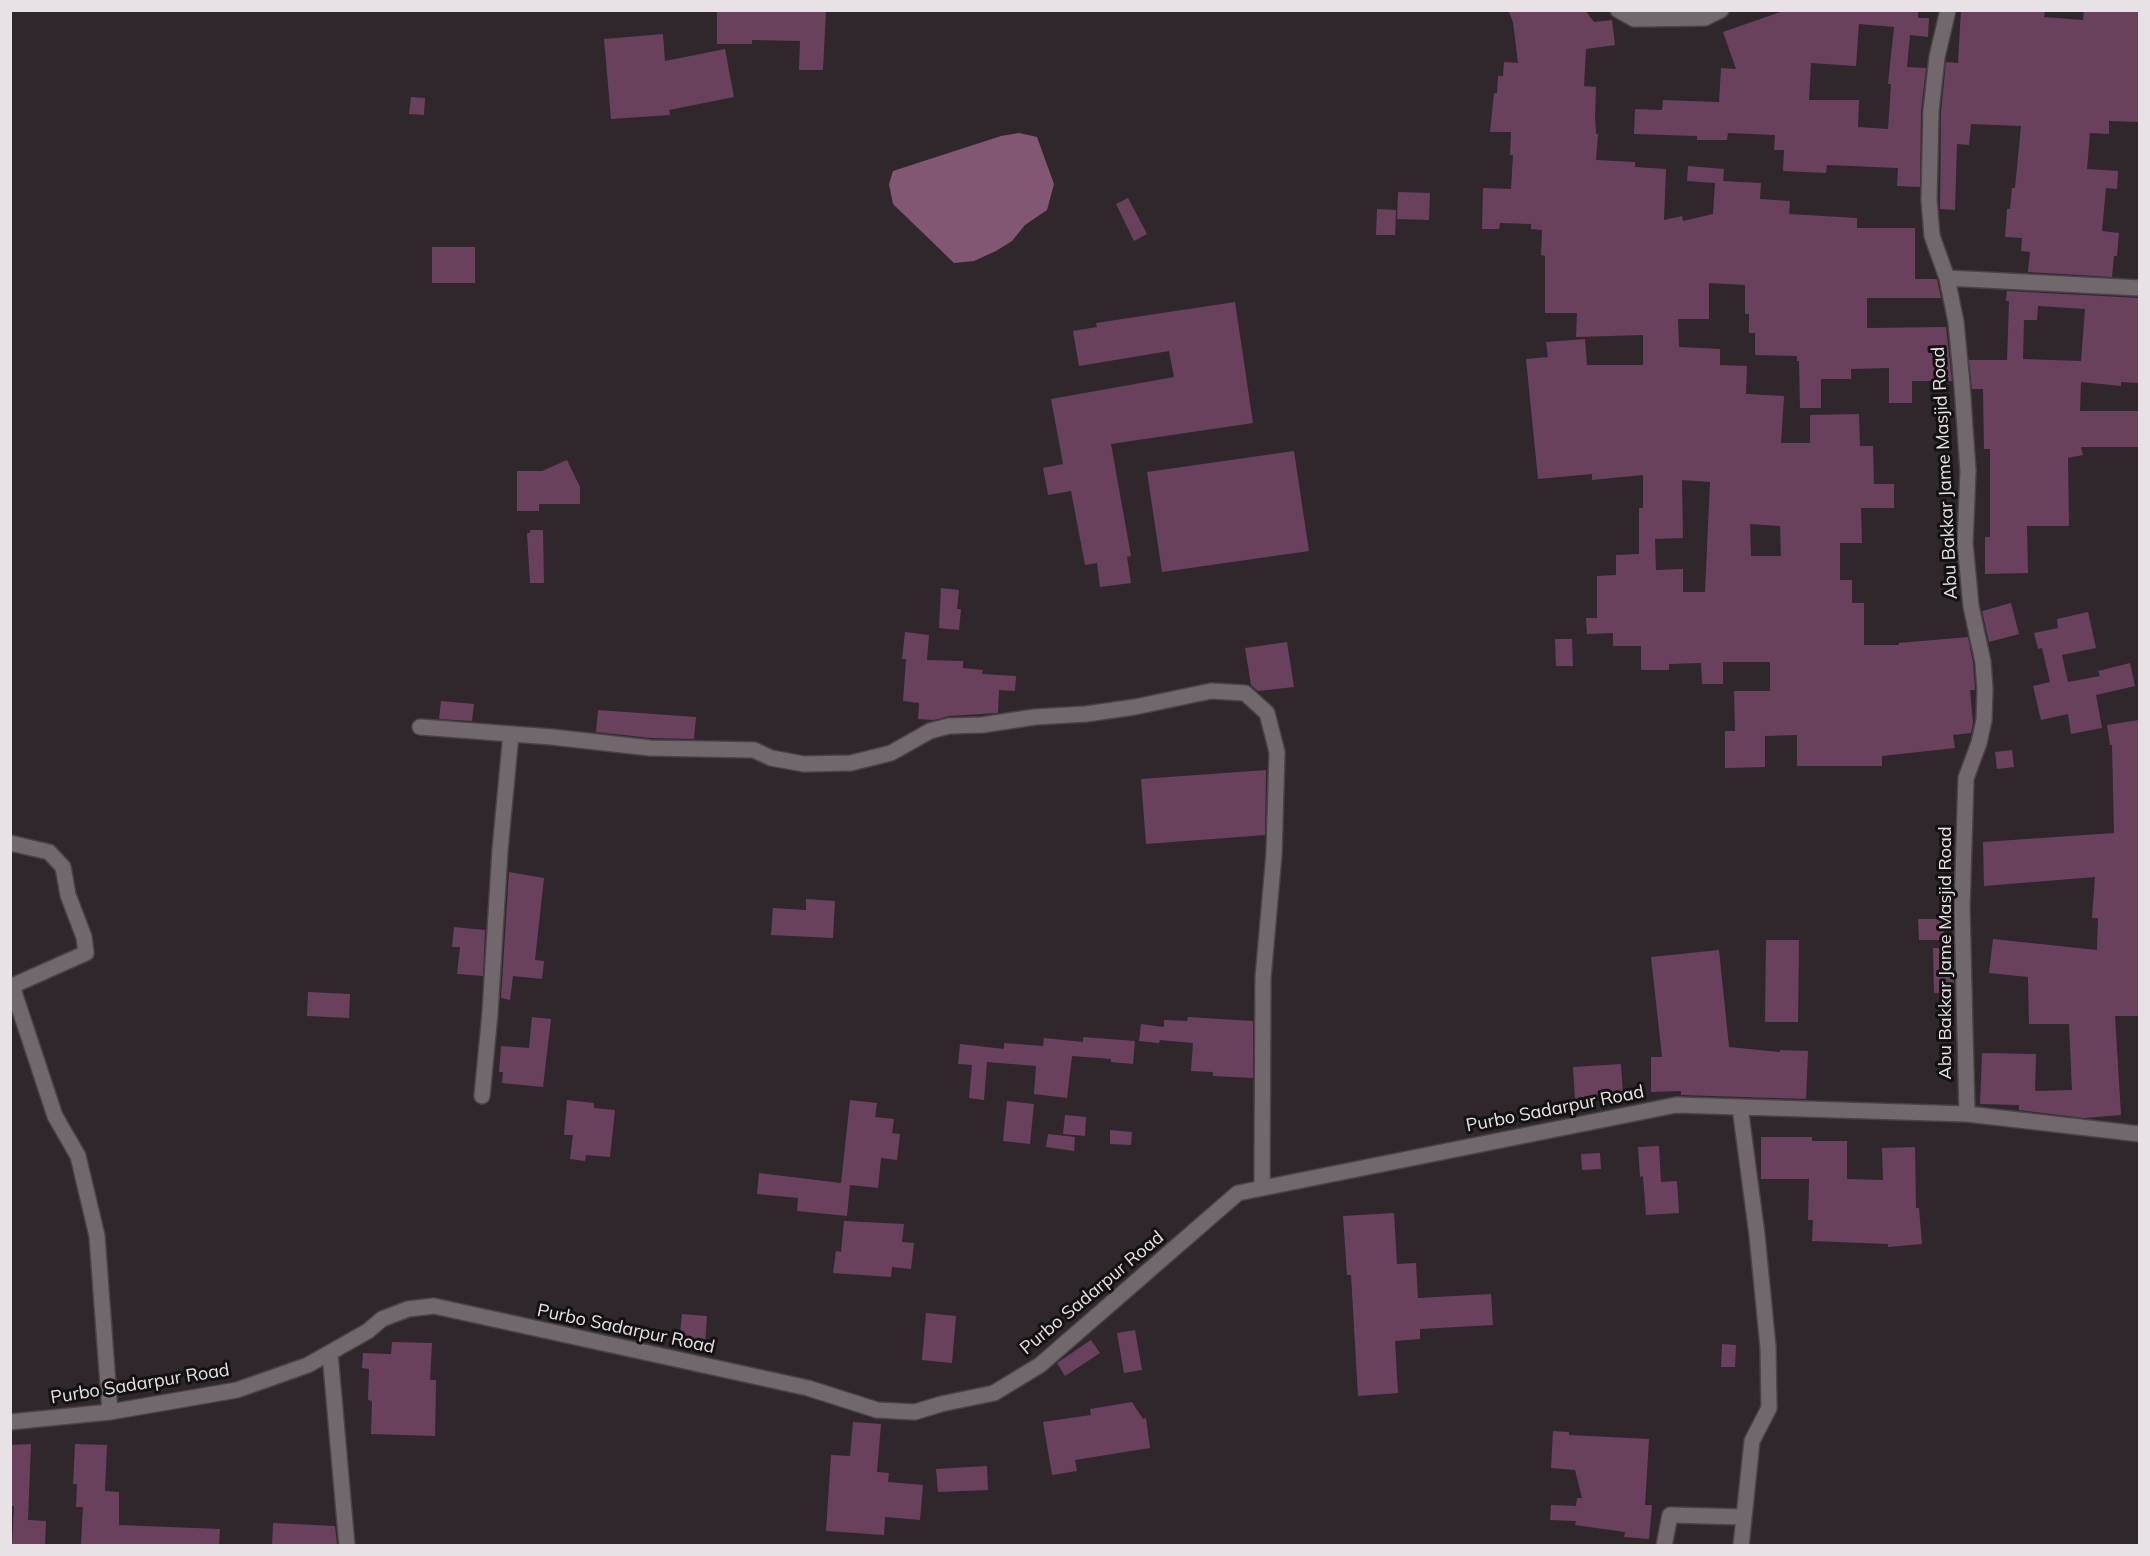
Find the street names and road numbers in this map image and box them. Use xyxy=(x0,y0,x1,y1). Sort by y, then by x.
street label: Abu Bakkar Jame Masjid Road xyxy=(1928,346,1962,600)
street label: Abu Bakkar Jame Masjid Road xyxy=(1935,826,1957,1080)
street label: Purbo Sadarpur Road xyxy=(1464,1081,1646,1137)
street label: Purbo Sadarpur Road xyxy=(1016,1227,1168,1359)
street label: Purbo Sadarpur Road xyxy=(535,1300,717,1358)
street label: Purbo Sadarpur Road xyxy=(49,1359,231,1409)

